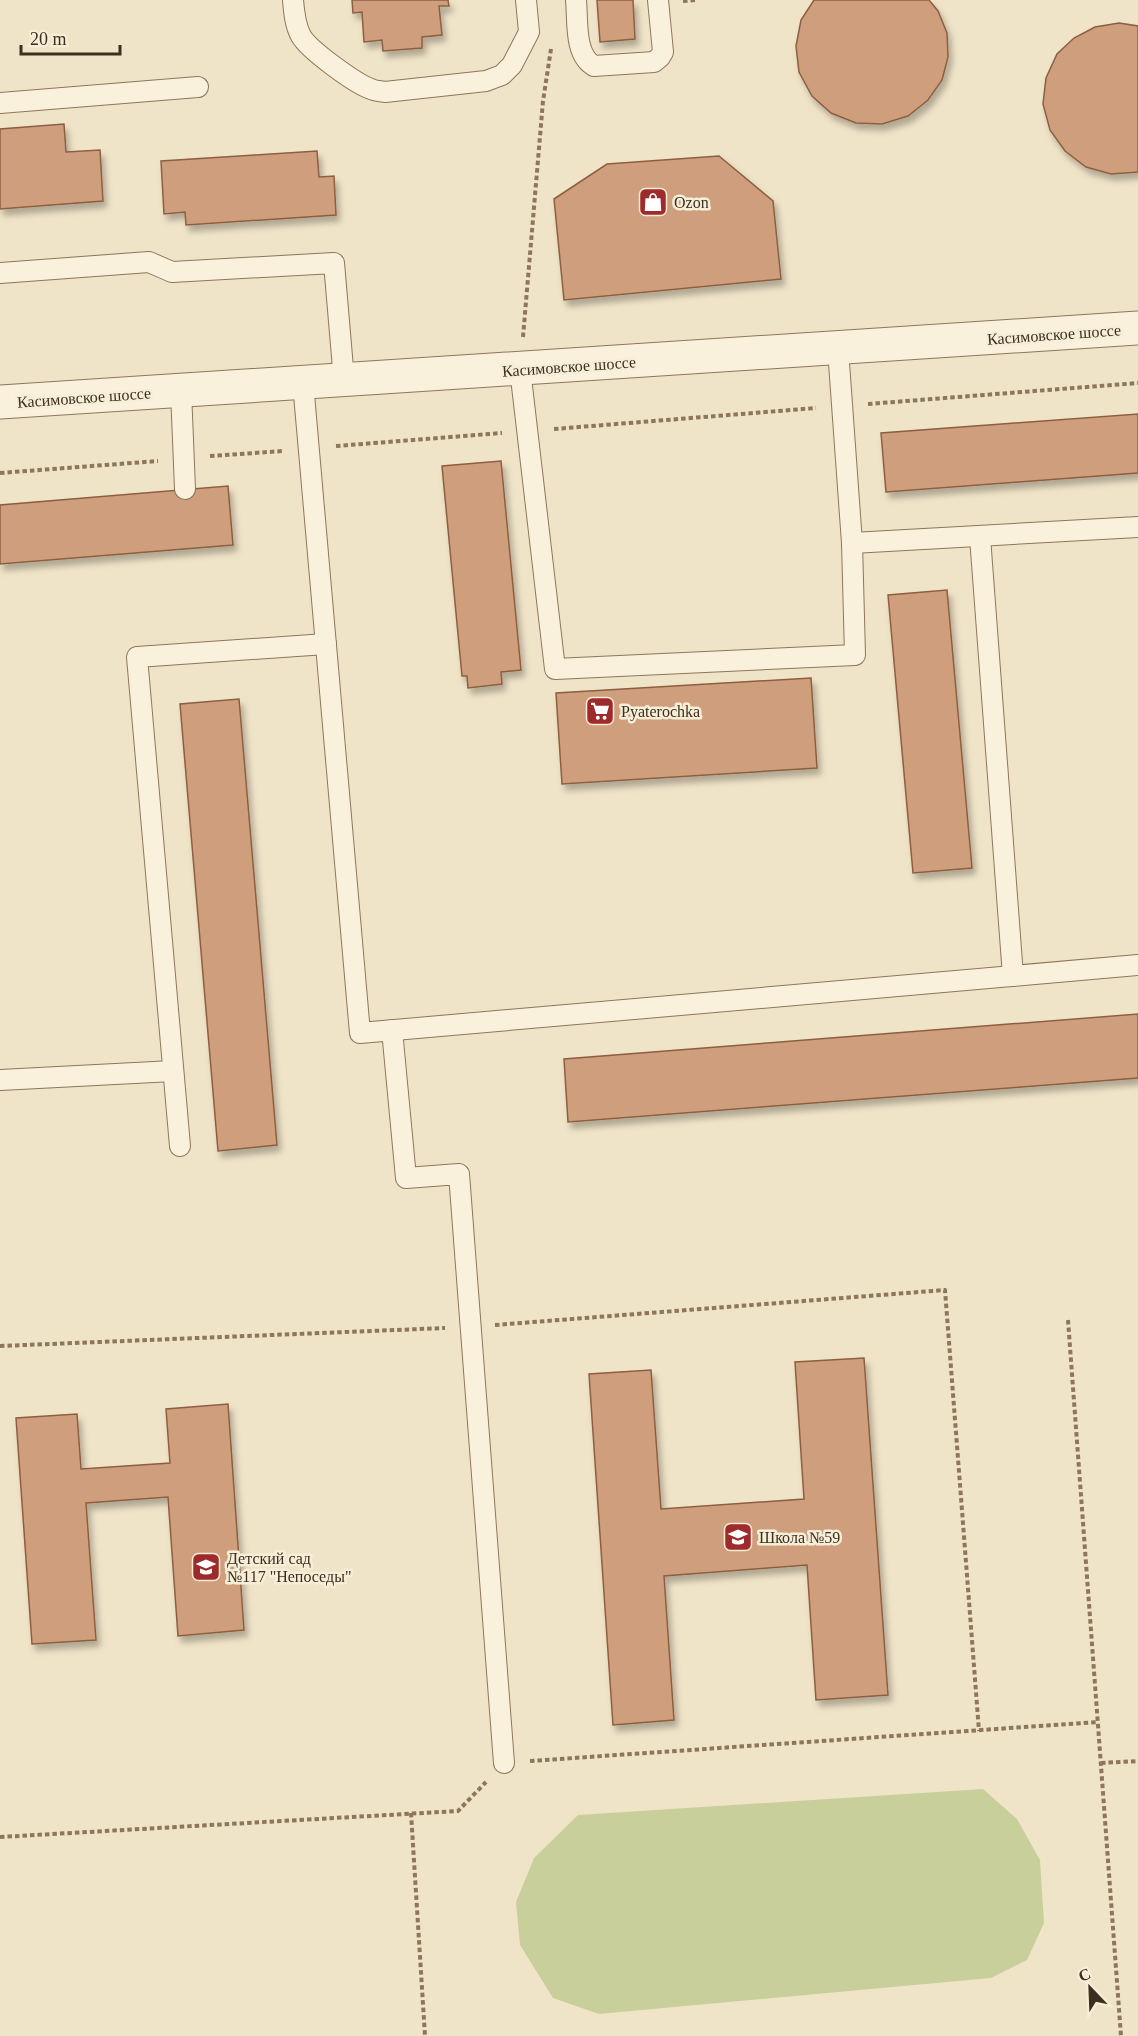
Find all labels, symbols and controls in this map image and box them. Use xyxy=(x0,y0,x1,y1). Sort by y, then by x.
scale bar xyxy=(21,18,120,56)
text: 20 m xyxy=(30,29,67,49)
shop icon: Ozon xyxy=(637,186,669,218)
place label: Ozon xyxy=(674,194,709,211)
street label: Касимовское шоссе xyxy=(986,321,1122,348)
street label: Касимовское шоссе xyxy=(501,353,637,380)
street label: Касимовское шоссе xyxy=(16,384,152,411)
supermarket icon: Pyaterochka xyxy=(584,695,616,727)
place label: Pyaterochka xyxy=(621,703,700,721)
school or university icon: Школа №59 xyxy=(722,1521,754,1553)
place label: Школа №59 xyxy=(759,1529,840,1546)
place label: Детский сад №117 "Непоседы" xyxy=(227,1550,351,1586)
school or university icon: Детский сад №117 "Непоседы" xyxy=(190,1551,222,1583)
north arrow xyxy=(1060,1958,1120,2018)
text: С xyxy=(1076,1965,1093,1985)

